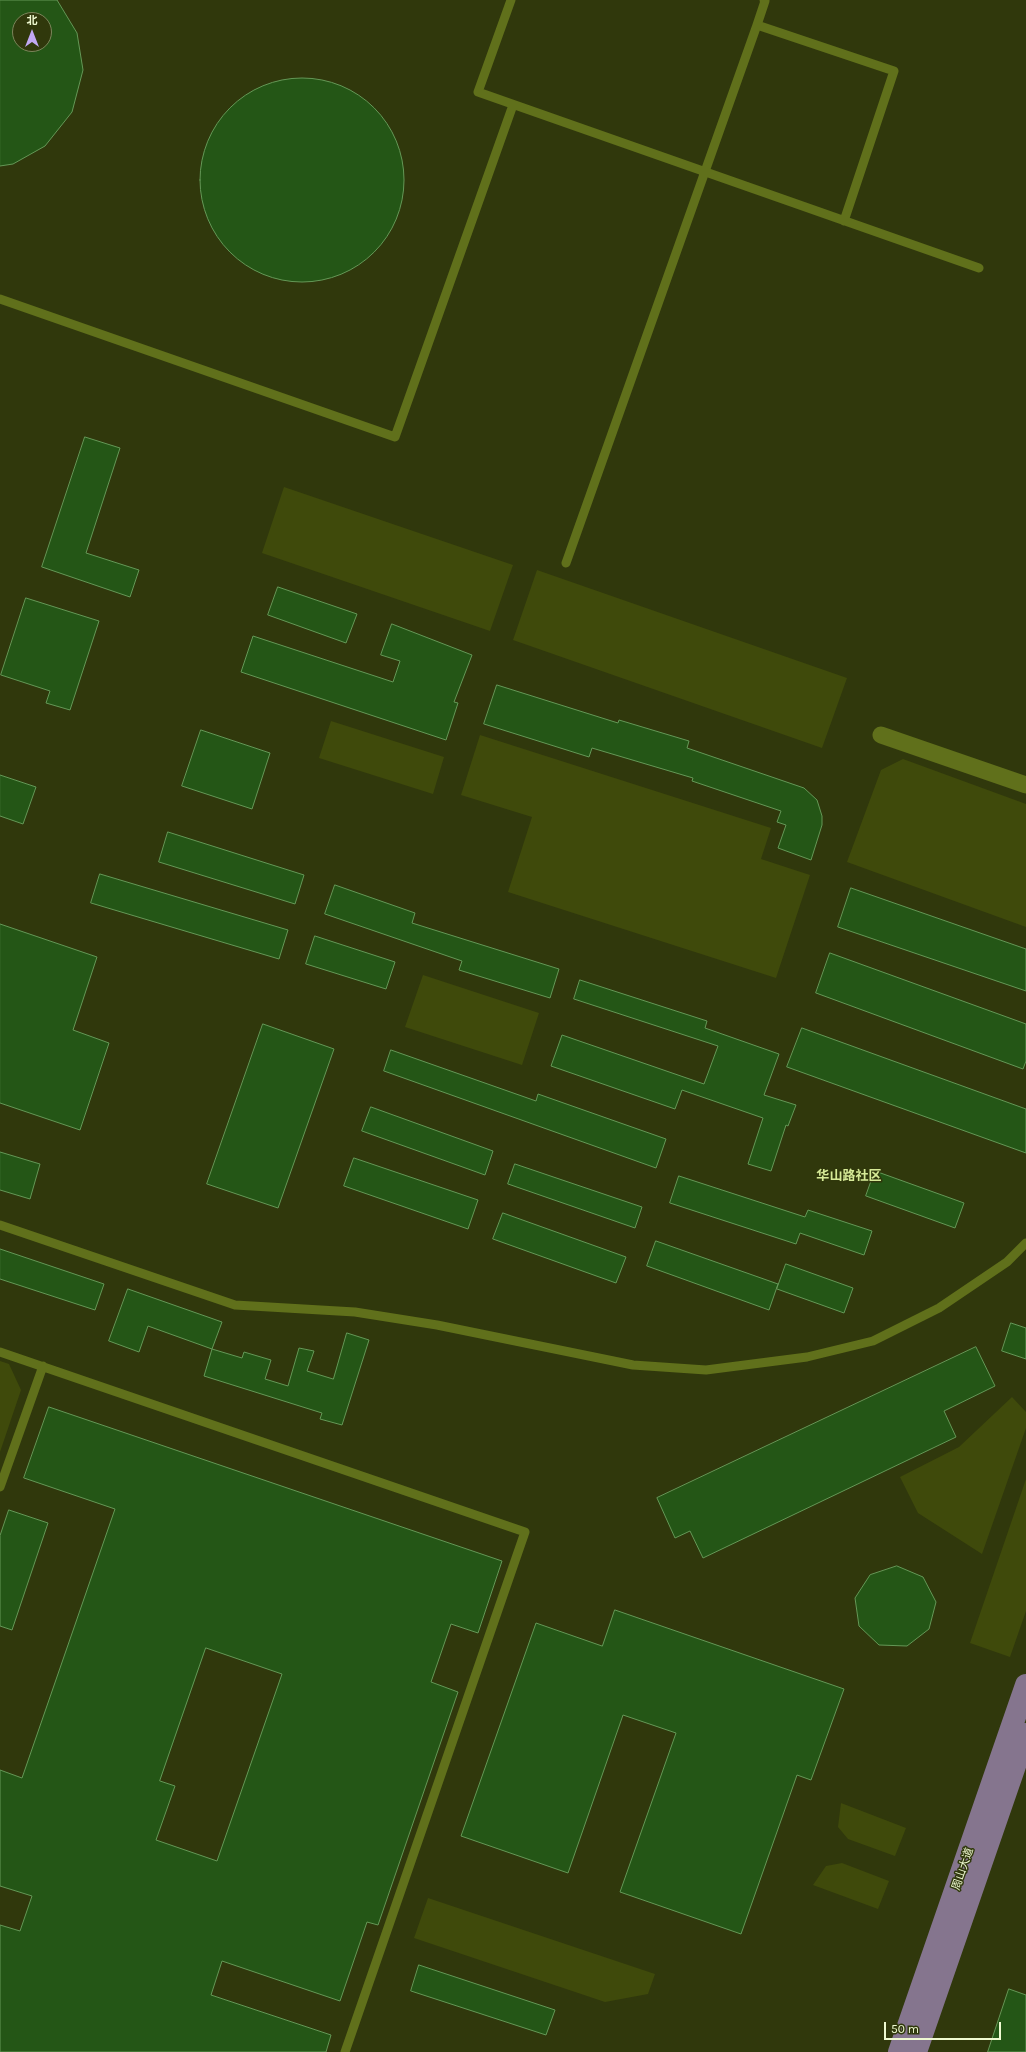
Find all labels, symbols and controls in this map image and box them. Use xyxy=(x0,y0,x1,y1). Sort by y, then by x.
north arrow xyxy=(12,12,52,52)
text: 北 xyxy=(27,14,38,27)
district label: 华山路社区 xyxy=(817,1168,881,1184)
street label: 周山大道 xyxy=(950,1846,976,1892)
scale bar xyxy=(886,2014,1003,2040)
text: 50 m xyxy=(891,2022,919,2036)

